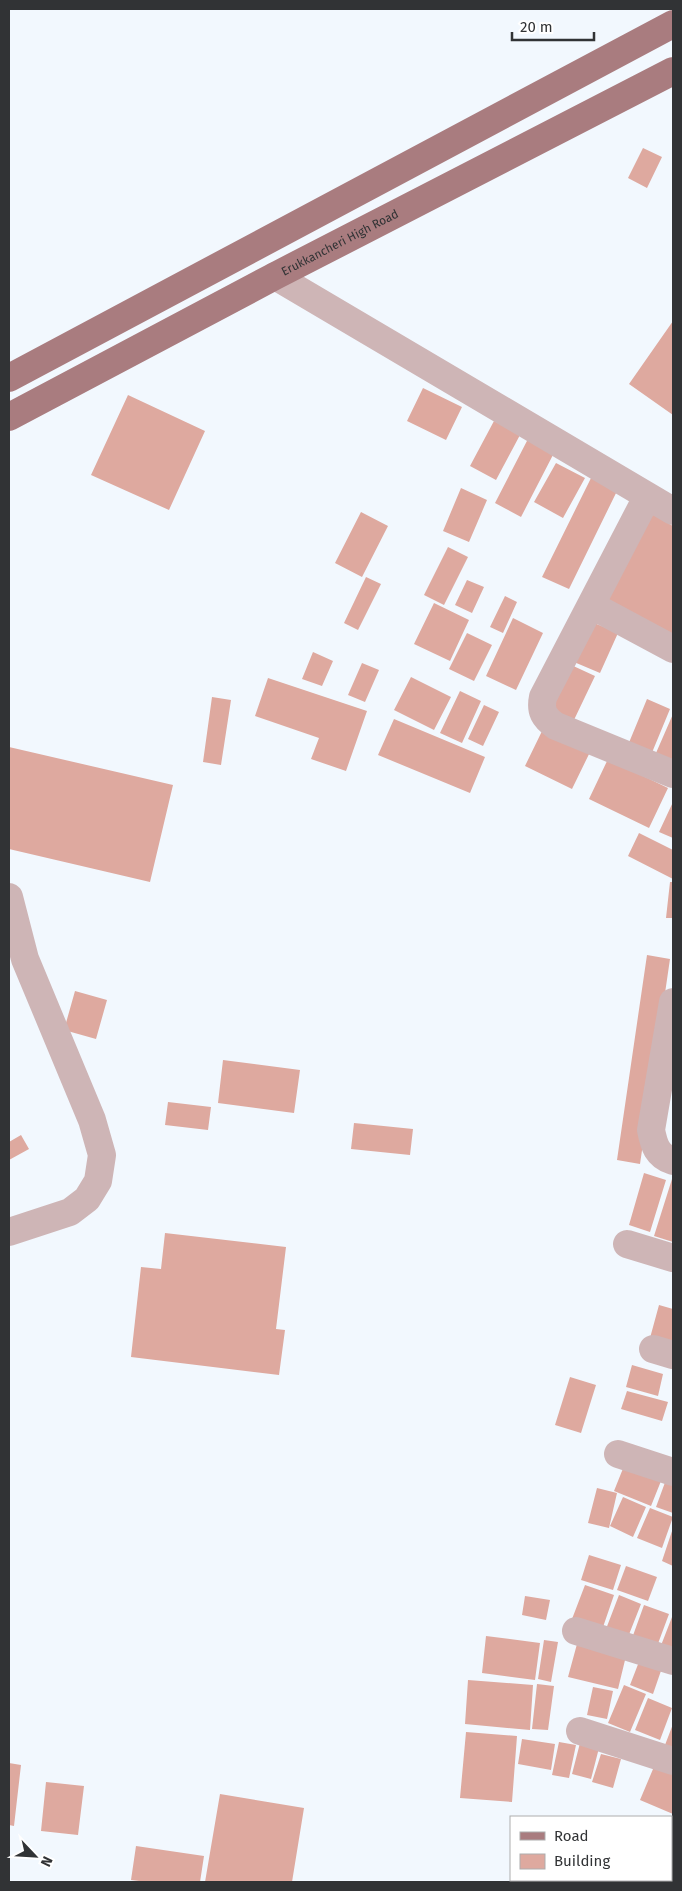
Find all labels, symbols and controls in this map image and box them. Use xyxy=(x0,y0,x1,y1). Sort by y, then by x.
scale bar xyxy=(512,10,594,42)
text: 20 m xyxy=(520,18,553,36)
street label: Erukkancheri High Road xyxy=(279,207,401,279)
legend xyxy=(510,1816,672,1881)
text: Road xyxy=(554,1827,589,1845)
north arrow xyxy=(10,1831,60,1881)
text: Building xyxy=(554,1852,610,1870)
text: N xyxy=(37,1853,56,1869)

